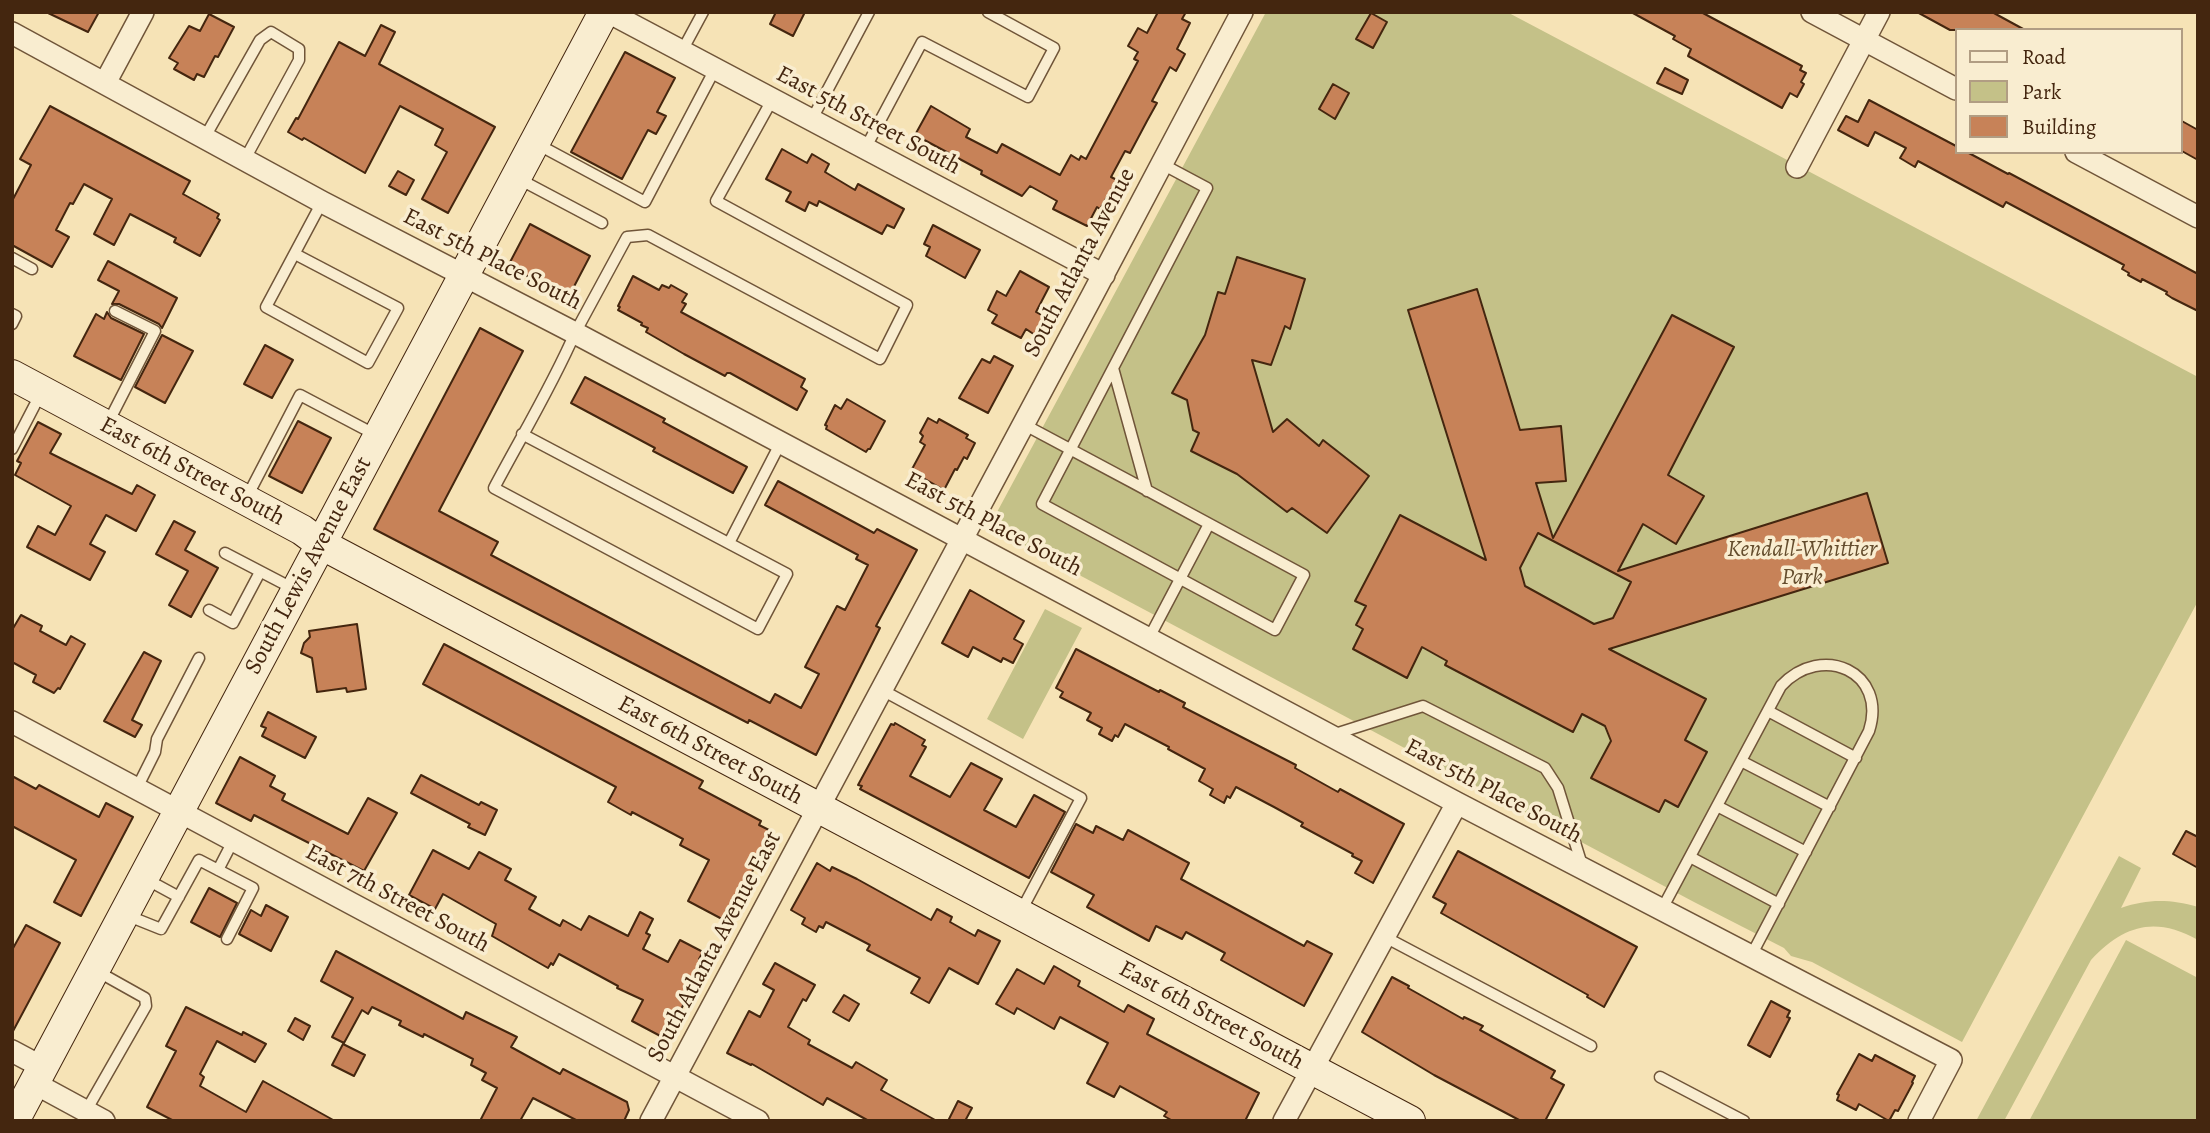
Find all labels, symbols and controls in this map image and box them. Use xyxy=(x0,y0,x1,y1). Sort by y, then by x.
legend xyxy=(1954,28,2182,154)
text: Road xyxy=(2022,43,2066,71)
street label: East 5th Street South xyxy=(771,60,965,182)
text: Park xyxy=(2022,78,2061,106)
text: Building xyxy=(2022,113,2096,141)
street label: South Atlanta Avenue xyxy=(1018,163,1142,363)
street label: East 5th Place South xyxy=(398,203,586,317)
street label: East 6th Street South xyxy=(95,411,289,533)
street label: South Lewis Avenue East xyxy=(239,452,379,680)
street label: East 5th Place South xyxy=(899,466,1087,584)
park label: Kendall-Whittier Park xyxy=(1727,536,1877,592)
street label: East 6th Street South xyxy=(613,690,807,812)
street label: East 5th Place South xyxy=(1399,733,1587,851)
street label: South Atlanta Avenue East xyxy=(642,827,788,1067)
street label: East 7th Street South xyxy=(300,838,494,960)
street label: East 6th Street South xyxy=(1114,955,1308,1077)

